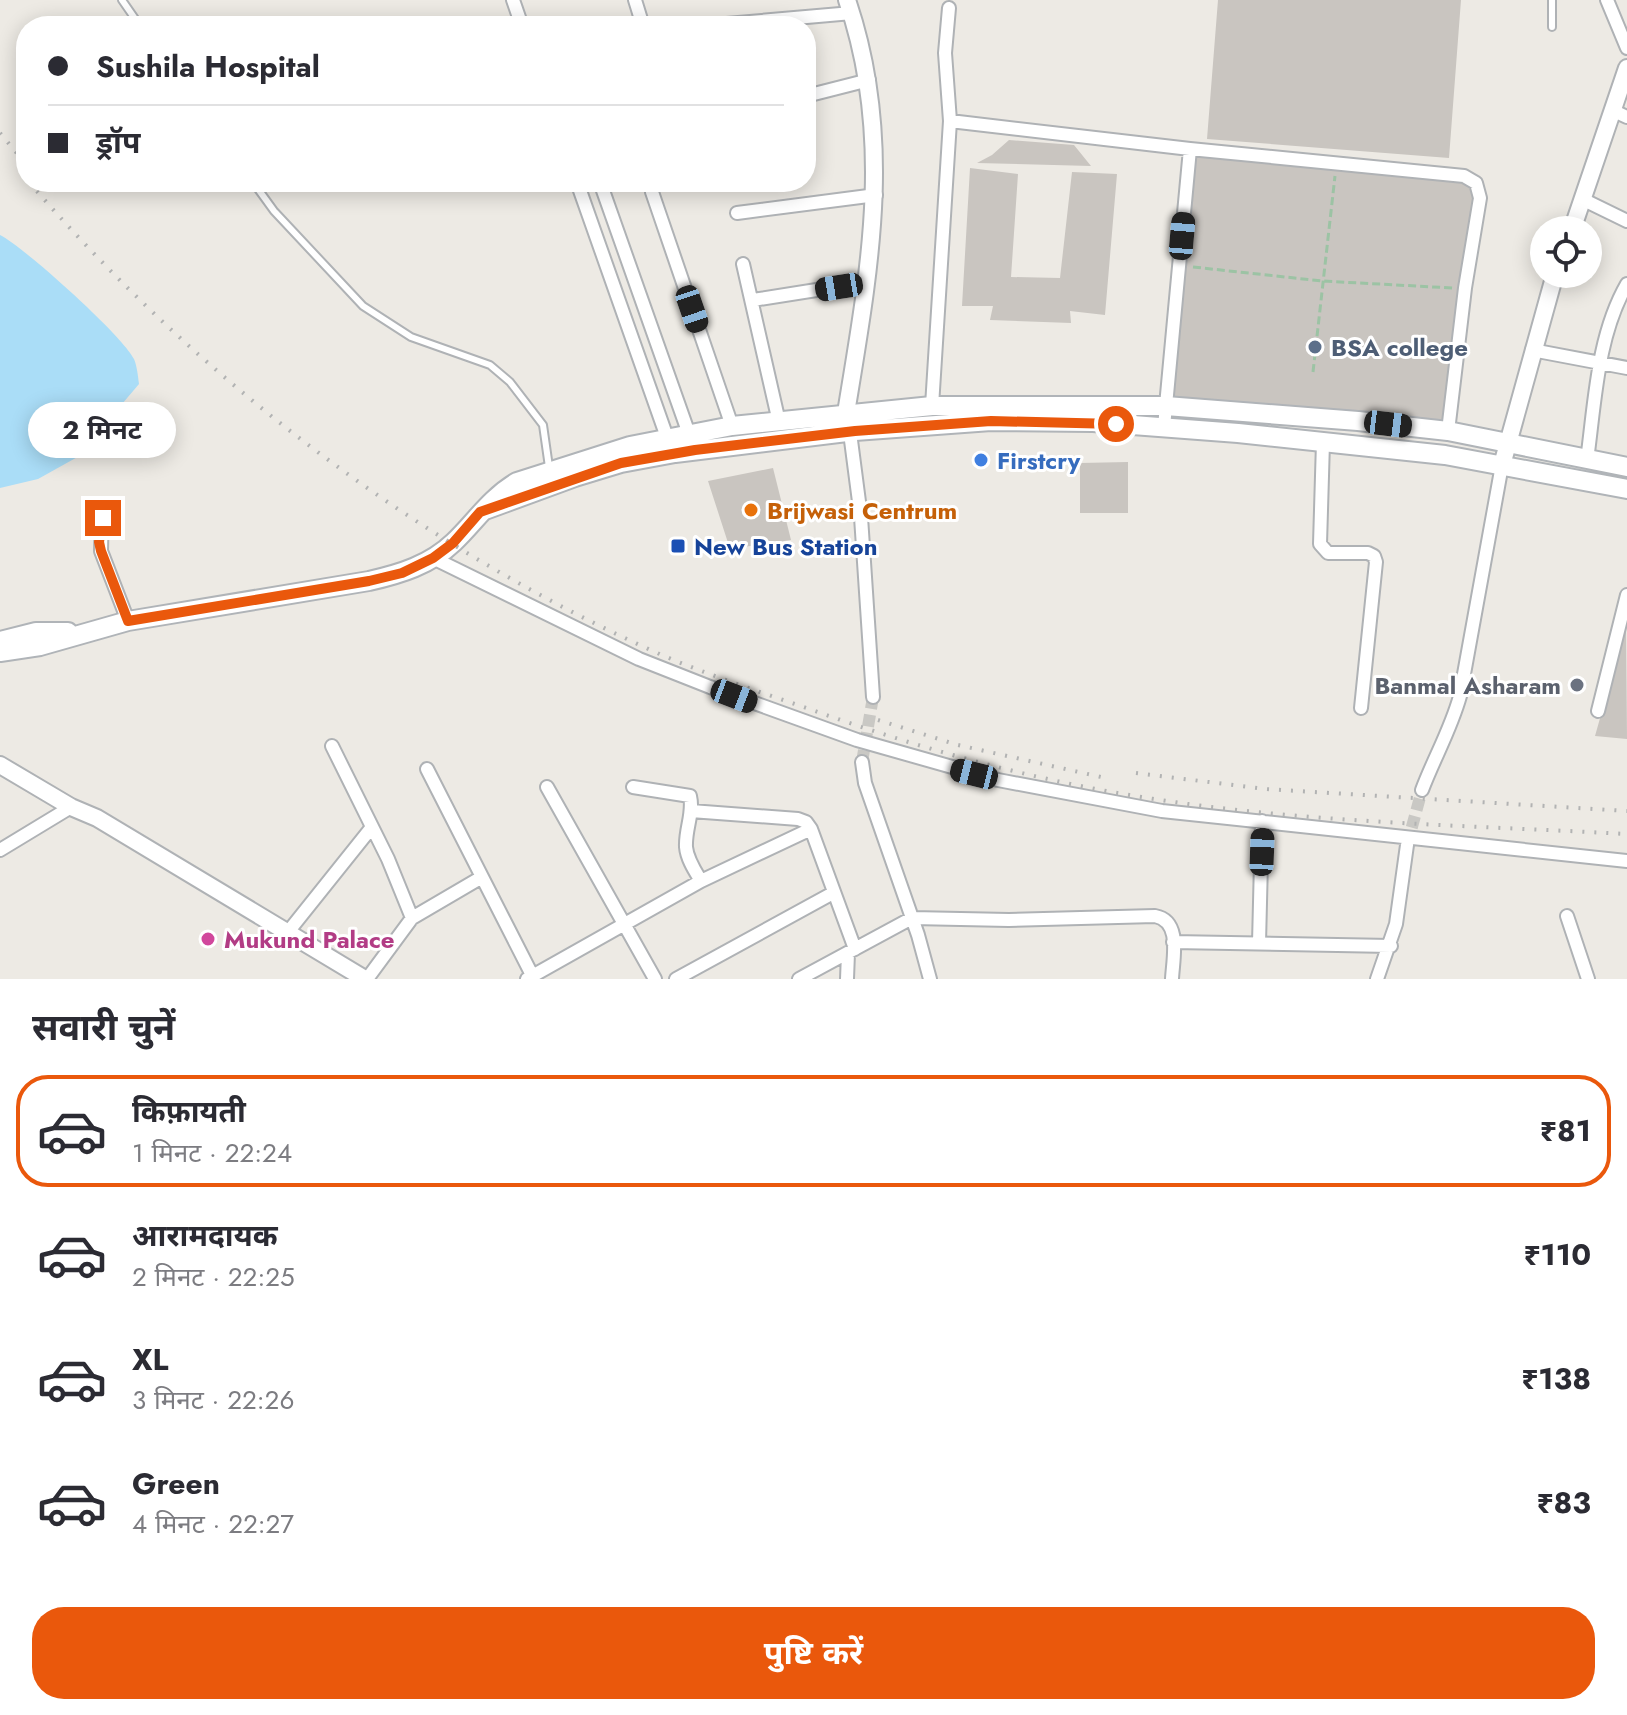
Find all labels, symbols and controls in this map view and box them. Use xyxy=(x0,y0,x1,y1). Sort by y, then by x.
text: Sushila Hospital xyxy=(96,45,320,88)
text: ड्रॉप xyxy=(96,121,140,164)
car xyxy=(1168,211,1196,261)
map controls xyxy=(1530,216,1602,288)
button: locate xyxy=(1530,216,1602,288)
car xyxy=(813,271,865,303)
car xyxy=(673,282,711,336)
place label: BSA college xyxy=(1331,330,1468,365)
marker: BSA college xyxy=(1306,338,1324,356)
callout: 2 मिनट xyxy=(29,402,177,458)
route start xyxy=(1098,406,1134,442)
car xyxy=(1363,409,1413,439)
text: 2 मिनट xyxy=(62,411,142,449)
place label: Firstcry xyxy=(997,443,1081,478)
marker: Firstcry xyxy=(972,451,990,469)
place label: Brijwasi Centrum xyxy=(767,493,957,528)
route end xyxy=(85,500,121,536)
marker: Brijwasi Centrum xyxy=(742,501,760,519)
place label: New Bus Station xyxy=(694,529,878,564)
marker: New Bus Station xyxy=(669,537,687,555)
place label: Banmal Asharam xyxy=(1374,668,1561,703)
car xyxy=(707,676,761,716)
marker: Banmal Asharam xyxy=(1568,676,1586,694)
car xyxy=(948,757,1000,791)
car xyxy=(1249,828,1275,876)
place label: Mukund Palace xyxy=(224,922,395,957)
marker: Mukund Palace xyxy=(199,930,217,948)
text: सवारी चुनें xyxy=(32,1001,175,1053)
text: किफ़ायती xyxy=(132,1090,246,1133)
icon: car xyxy=(36,1095,108,1167)
text: ₹81 xyxy=(1540,1109,1591,1152)
text: 1 मिनट · 22:24 xyxy=(132,1134,292,1172)
text: आरामदायक xyxy=(132,1214,278,1257)
icon: car xyxy=(36,1219,108,1291)
text: ₹110 xyxy=(1523,1233,1591,1276)
text: 2 मिनट · 22:25 xyxy=(132,1258,295,1296)
text: XL xyxy=(132,1338,168,1381)
icon: car xyxy=(36,1343,108,1415)
text: ₹138 xyxy=(1521,1357,1591,1400)
text: 3 मिनट · 22:26 xyxy=(132,1381,294,1419)
text: Green xyxy=(132,1462,220,1505)
icon: car xyxy=(36,1467,108,1539)
text: ₹83 xyxy=(1536,1481,1591,1524)
text: 4 मिनट · 22:27 xyxy=(132,1505,294,1543)
button: पुष्टि करें xyxy=(32,1607,1595,1699)

